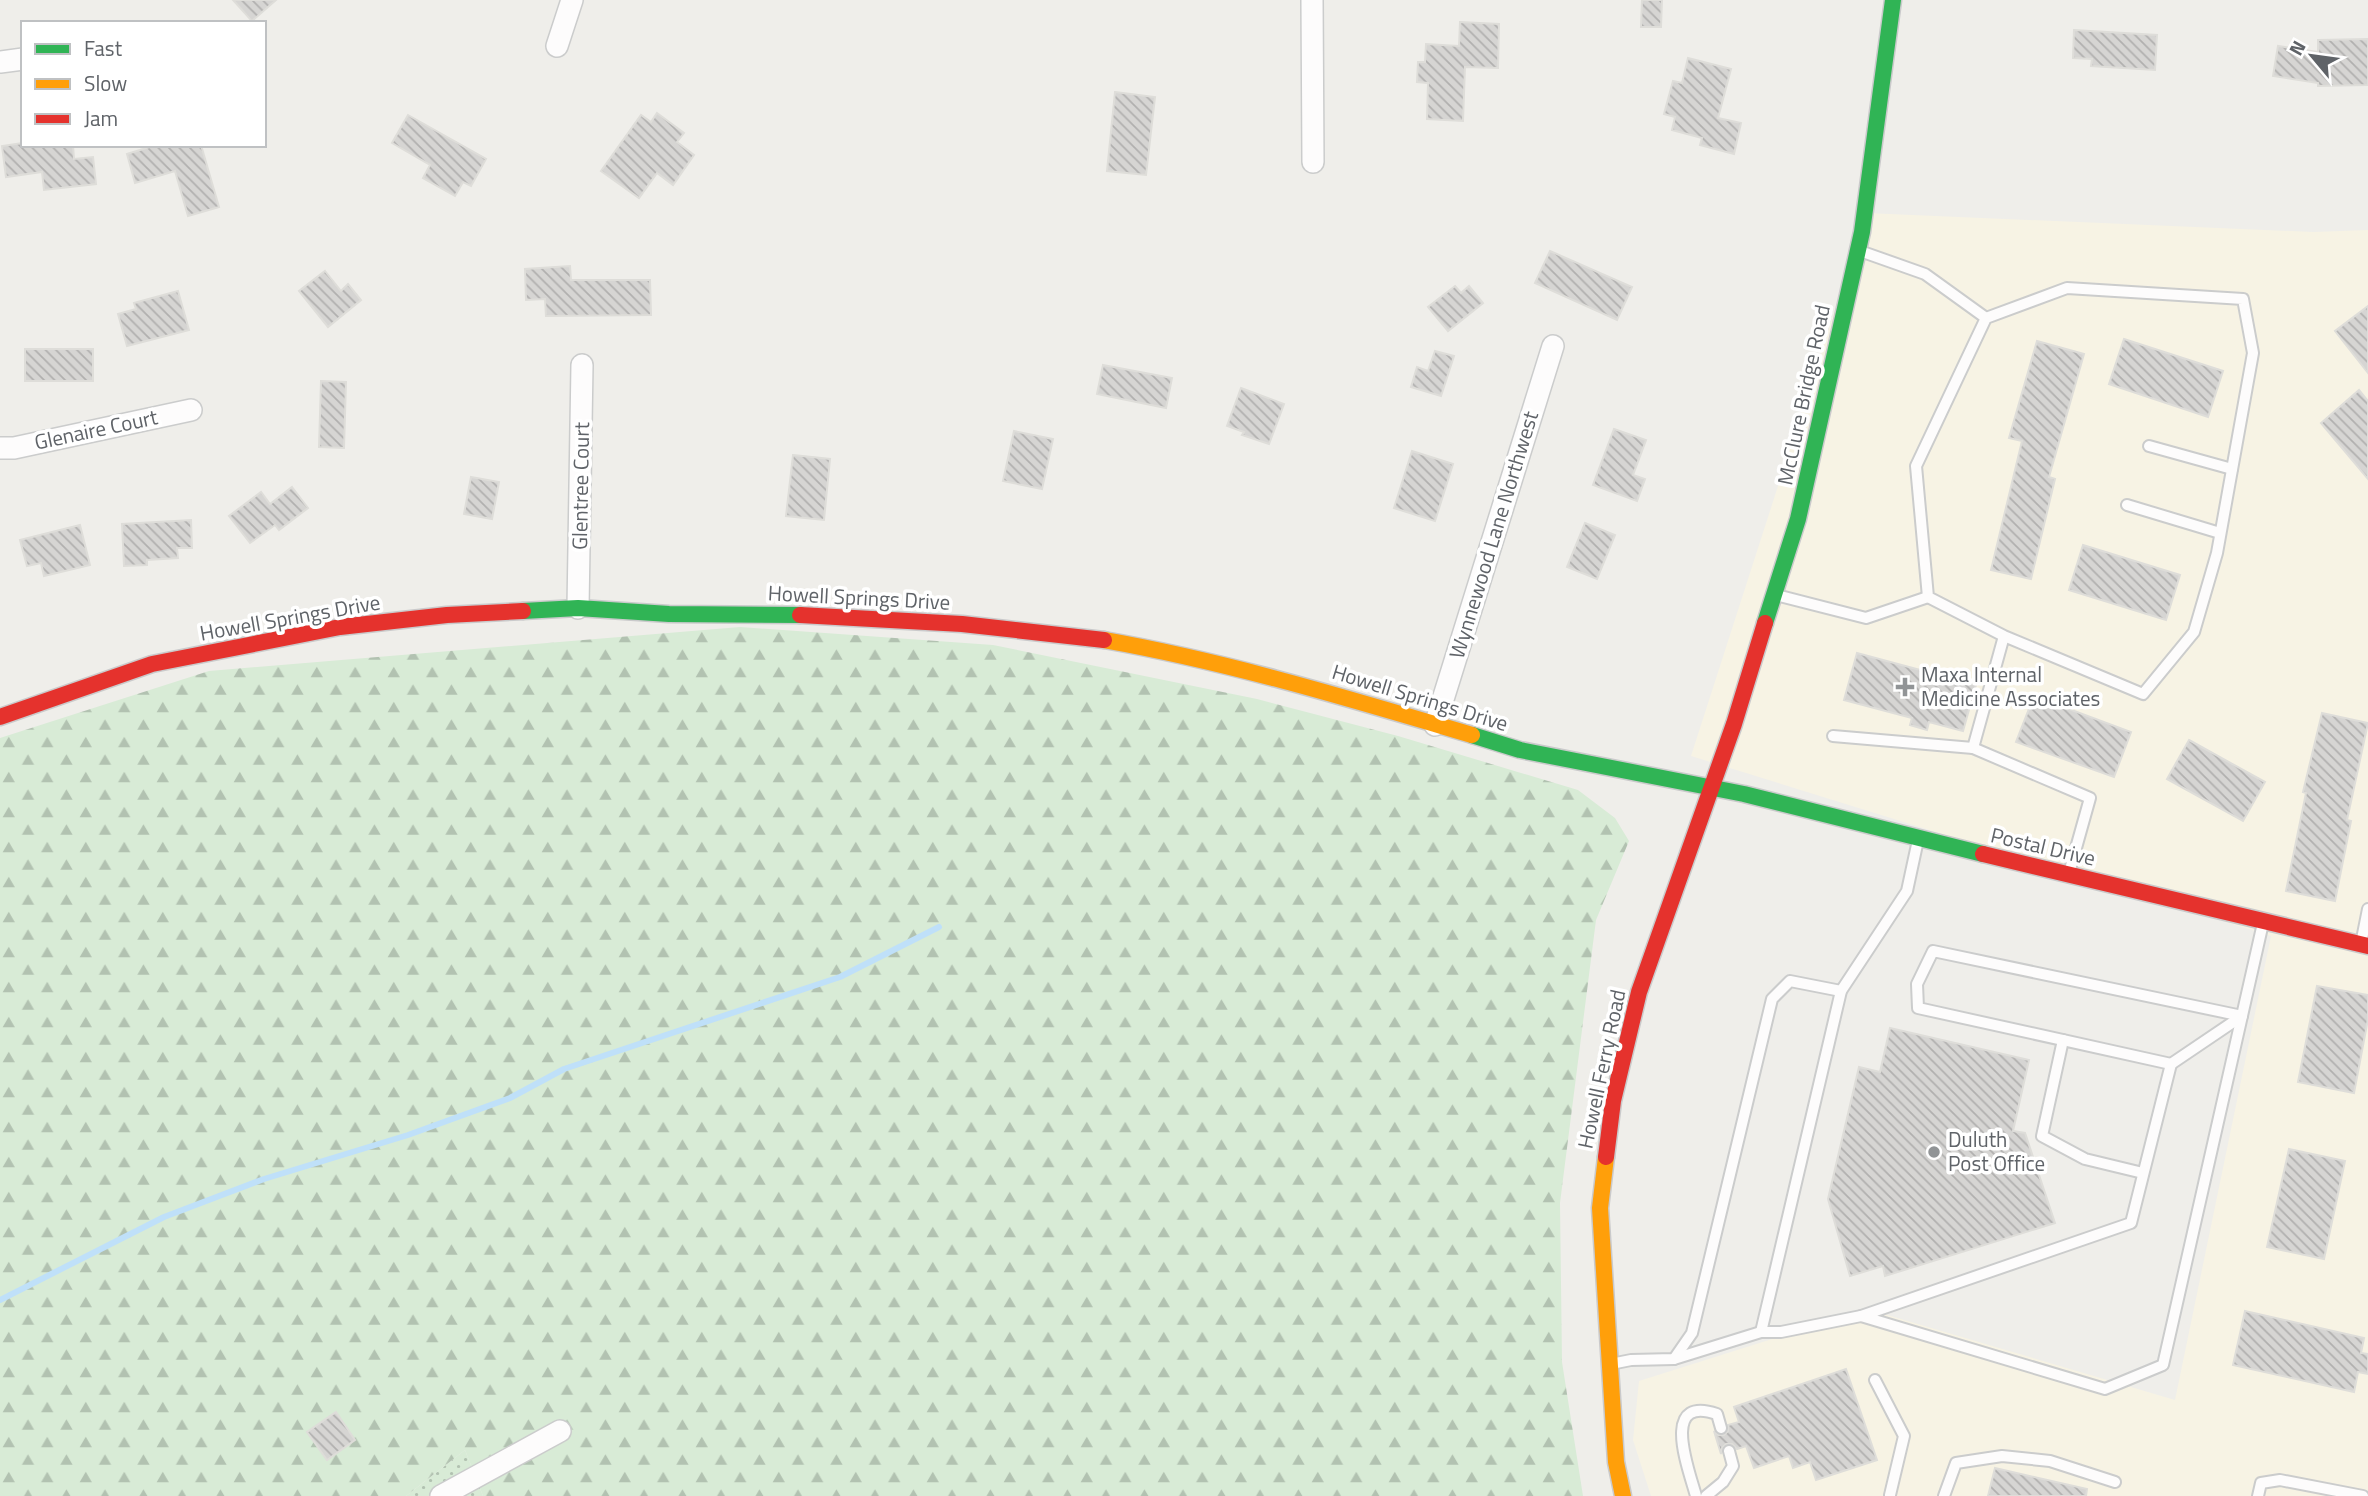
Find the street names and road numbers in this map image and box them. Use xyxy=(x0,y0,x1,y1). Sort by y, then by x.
street label: McClure Bridge Road xyxy=(1768,302,1838,488)
street label: Glenaire Court xyxy=(31,400,161,458)
street label: Wynnewood Lane Northwest xyxy=(1440,406,1546,662)
street label: Glentree Court xyxy=(563,421,597,550)
street label: Howell Springs Drive xyxy=(767,576,951,618)
street label: Howell Springs Drive xyxy=(197,585,383,649)
street label: Howell Springs Drive xyxy=(1328,655,1512,739)
street label: Postal Drive xyxy=(1988,818,2099,874)
street label: Howell Ferry Road xyxy=(1569,986,1634,1151)

